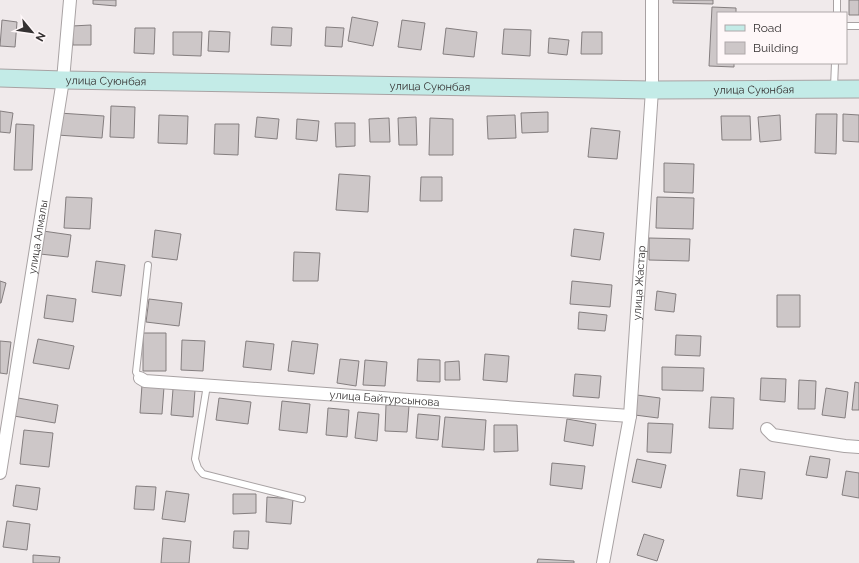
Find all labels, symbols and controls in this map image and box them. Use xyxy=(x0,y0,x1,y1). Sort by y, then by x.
north arrow xyxy=(12,12,52,52)
legend xyxy=(717,12,847,64)
text: Road xyxy=(753,21,782,35)
text: N xyxy=(33,30,48,43)
text: Building xyxy=(753,41,799,55)
street label: улица Суюнбая xyxy=(65,74,146,88)
street label: улица Суюнбая xyxy=(389,80,470,94)
street label: улица Суюнбая xyxy=(713,83,794,97)
street label: улица Алмалы xyxy=(26,199,51,275)
street label: улица Жастар xyxy=(630,245,649,321)
street label: улица Байтурсынова xyxy=(329,388,440,409)

